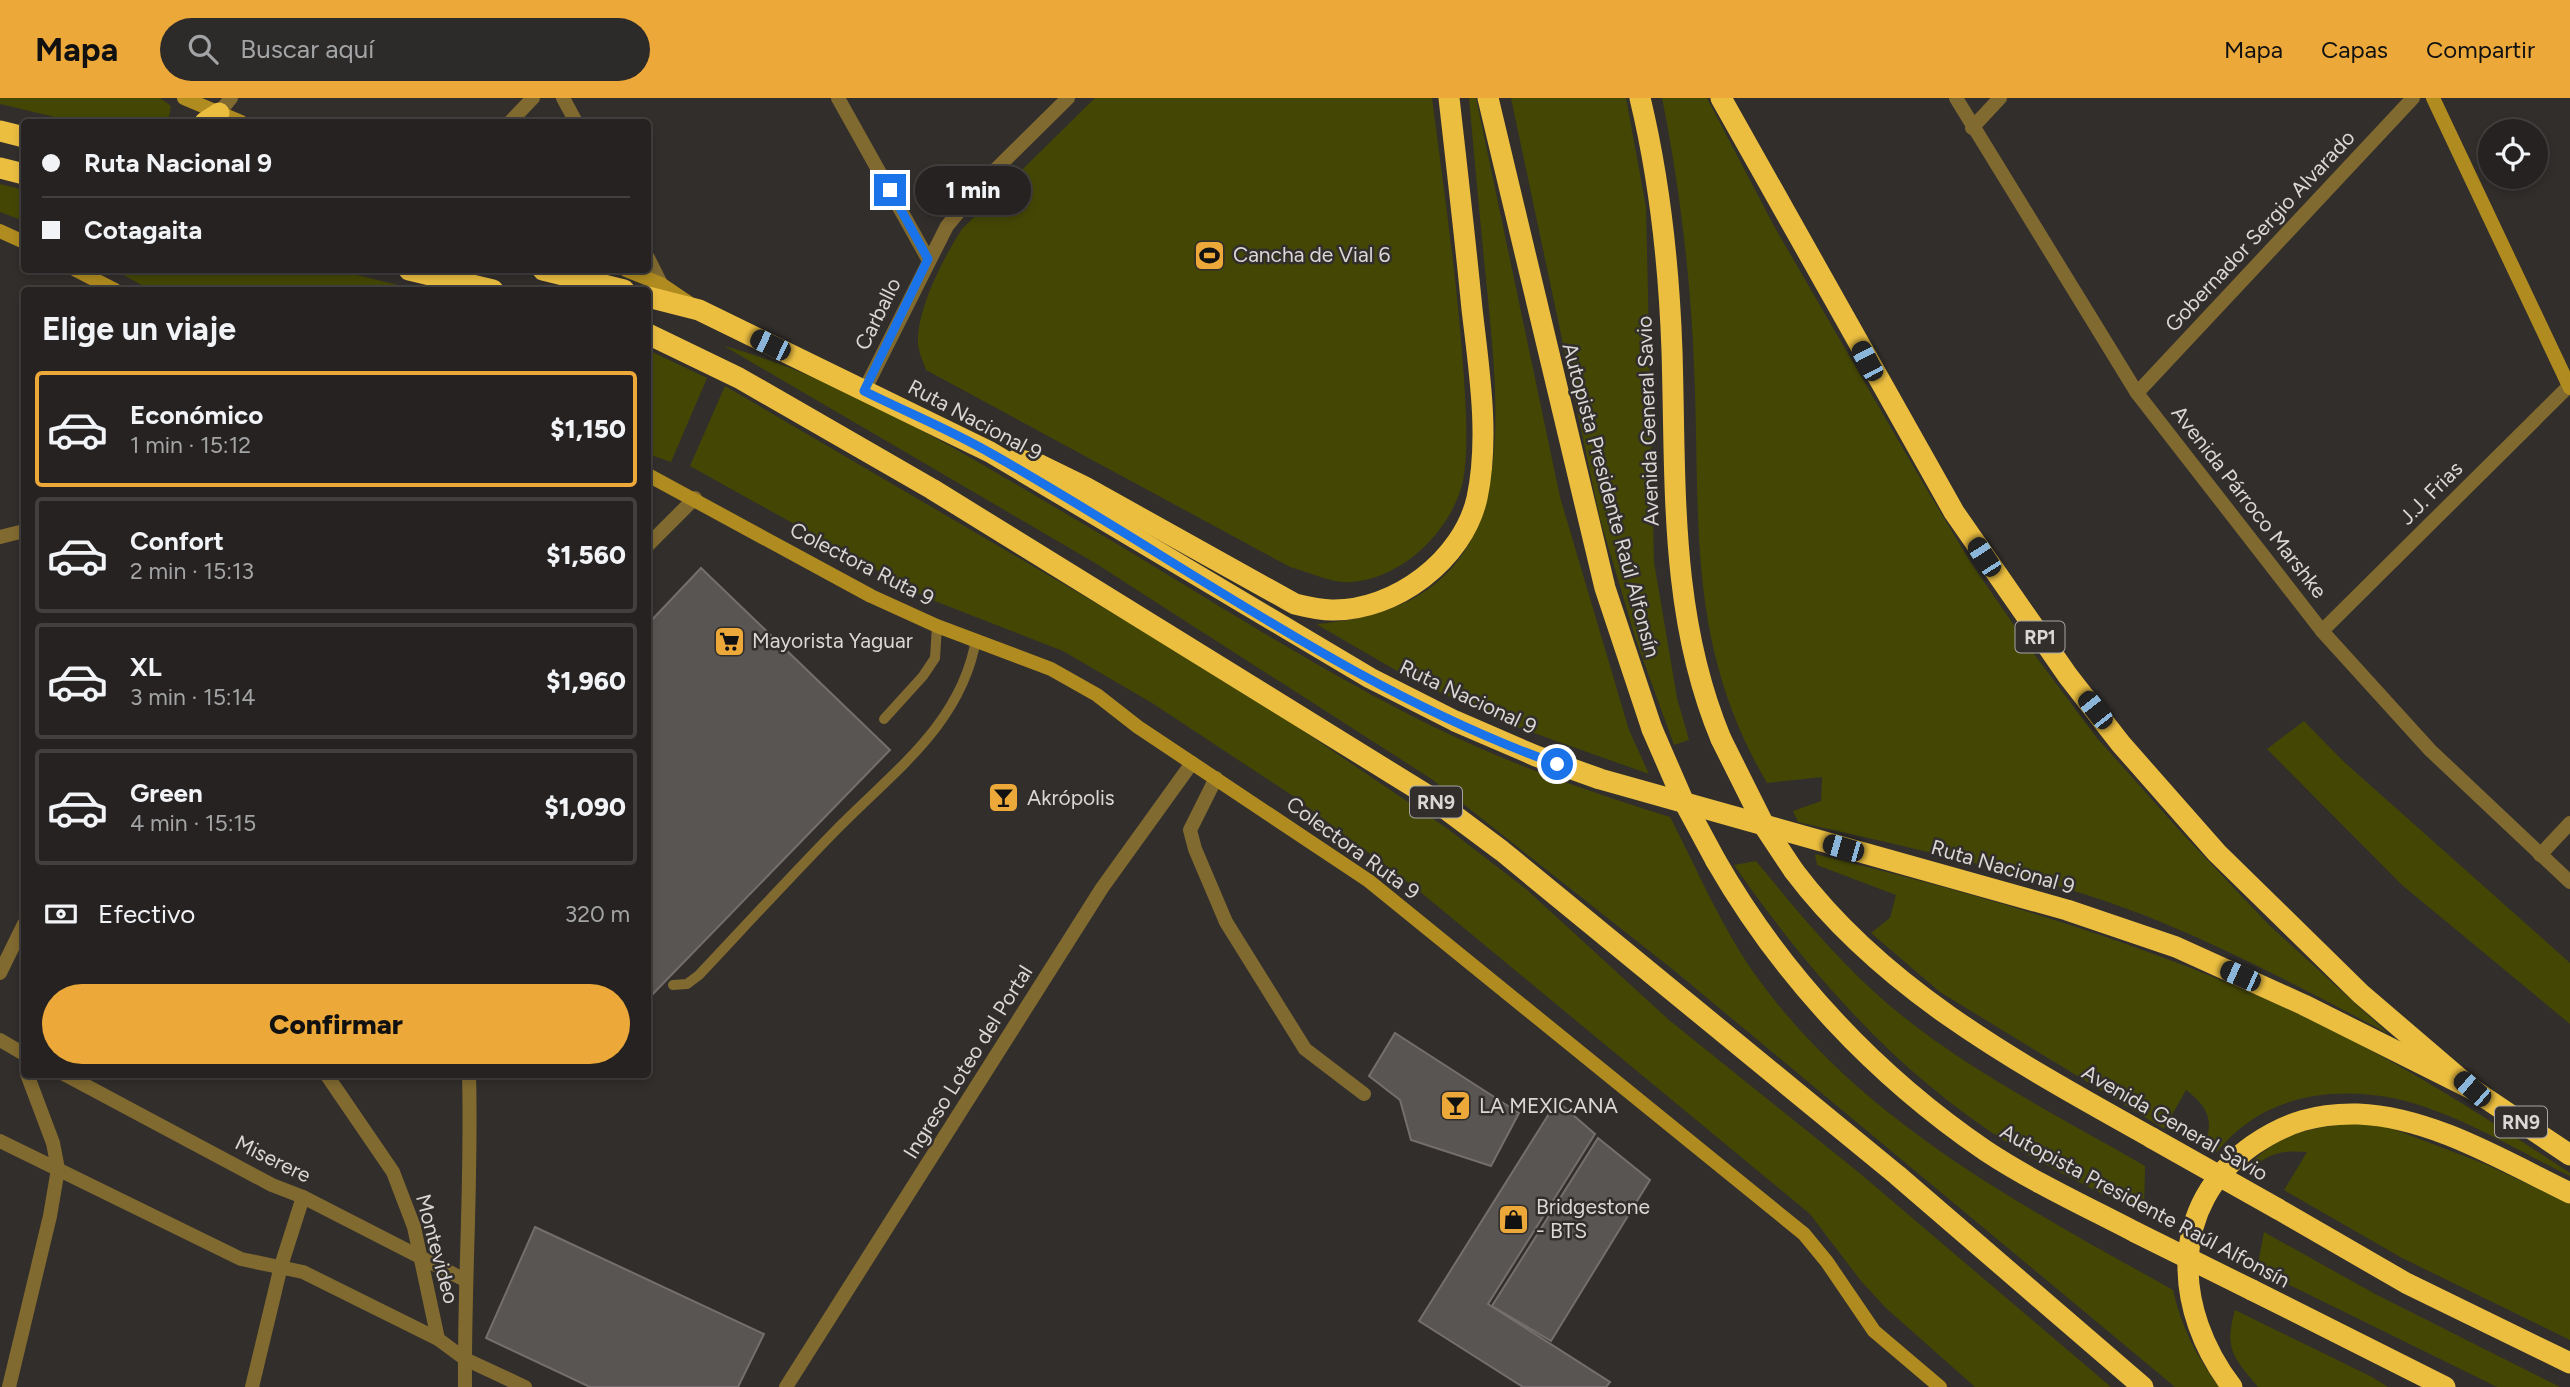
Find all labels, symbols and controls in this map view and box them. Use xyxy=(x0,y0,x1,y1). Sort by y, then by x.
search box xyxy=(160,18,650,81)
text: Mapa xyxy=(35,30,118,69)
icon: search xyxy=(184,30,222,68)
text: Buscar aquí xyxy=(240,33,374,65)
text: Mapa xyxy=(2224,35,2283,64)
text: Capas xyxy=(2321,35,2388,64)
text: Compartir xyxy=(2426,35,2535,64)
map controls xyxy=(2478,119,2548,189)
button: locate xyxy=(2478,119,2548,189)
street label: Gobernador Sergio Alvarado xyxy=(2160,125,2360,337)
text: Ruta Nacional 9 xyxy=(84,147,272,179)
callout: 1 min xyxy=(914,166,1030,214)
route end xyxy=(874,174,906,206)
text: 1 min xyxy=(946,176,1000,204)
text: Cotagaita xyxy=(84,214,202,246)
sports icon: Cancha de Vial 6 xyxy=(1193,238,1227,272)
place label: Cancha de Vial 6 xyxy=(1233,242,1390,267)
street label: Carballo xyxy=(849,274,906,354)
text: Elige un viaje xyxy=(42,310,236,348)
street label: Avenida General Savio xyxy=(1631,315,1664,527)
car xyxy=(747,326,794,364)
car xyxy=(1848,338,1887,384)
street label: Autopista Presidente Raúl Alfonsín xyxy=(1557,340,1666,660)
street label: Ruta Nacional 9 xyxy=(904,374,1047,465)
icon: car xyxy=(46,398,109,461)
text: Económico xyxy=(130,399,263,431)
street label: Avenida Párroco Marshke xyxy=(2167,401,2332,603)
text: $1,150 xyxy=(550,413,626,445)
text: 1 min · 15:12 xyxy=(130,431,251,459)
street label: J.J. Frias xyxy=(2394,456,2467,529)
street label: Colectora Ruta 9 xyxy=(786,516,938,611)
icon: car xyxy=(46,524,109,587)
text: Confort xyxy=(130,525,224,557)
car xyxy=(1964,534,2005,580)
text: $1,560 xyxy=(546,539,626,571)
text: 2 min · 15:13 xyxy=(130,557,254,585)
road number: RP1 xyxy=(2016,622,2064,652)
supermarket icon: Mayorista Yaguar xyxy=(712,624,746,658)
place label: Mayorista Yaguar xyxy=(752,628,913,653)
icon: car xyxy=(46,650,109,713)
text: XL xyxy=(130,651,162,683)
street label: Ruta Nacional 9 xyxy=(1396,654,1541,739)
text: $1,960 xyxy=(546,665,626,697)
text: 3 min · 15:14 xyxy=(130,683,255,711)
car xyxy=(2074,687,2117,733)
route start xyxy=(1541,748,1573,780)
icon: car xyxy=(46,776,109,839)
text: Green xyxy=(130,777,203,809)
bar icon: Akrópolis xyxy=(987,781,1021,815)
place label: Akrópolis xyxy=(1027,785,1115,810)
road number: RN9 xyxy=(1410,786,1462,818)
text: $1,090 xyxy=(544,791,626,823)
street label: Colectora Ruta 9 xyxy=(1282,791,1425,904)
text: 4 min · 15:15 xyxy=(130,809,256,837)
car xyxy=(1820,832,1867,864)
street label: Ruta Nacional 9 xyxy=(1928,834,2078,899)
icon: cash xyxy=(42,895,80,933)
text: Efectivo xyxy=(98,898,195,930)
text: 320 m xyxy=(565,900,630,928)
car xyxy=(2217,958,2264,994)
street label: Ingreso Loteo del Portal xyxy=(898,960,1037,1163)
button: Confirmar xyxy=(42,984,630,1064)
street label: Avenida General Savio xyxy=(2078,1059,2273,1186)
car xyxy=(2450,1067,2495,1111)
bar icon: LA MEXICANA xyxy=(1439,1089,1473,1123)
place label: LA MEXICANA xyxy=(1479,1093,1618,1118)
road number: RN9 xyxy=(2495,1106,2547,1138)
street label: Autopista Presidente Raúl Alfonsín xyxy=(1996,1118,2294,1293)
street label: Miserere xyxy=(231,1130,315,1188)
street label: Montevideo xyxy=(411,1191,464,1306)
place label: Bridgestone - BTS xyxy=(1536,1194,1650,1243)
shop icon: Bridgestone - BTS xyxy=(1496,1202,1530,1236)

